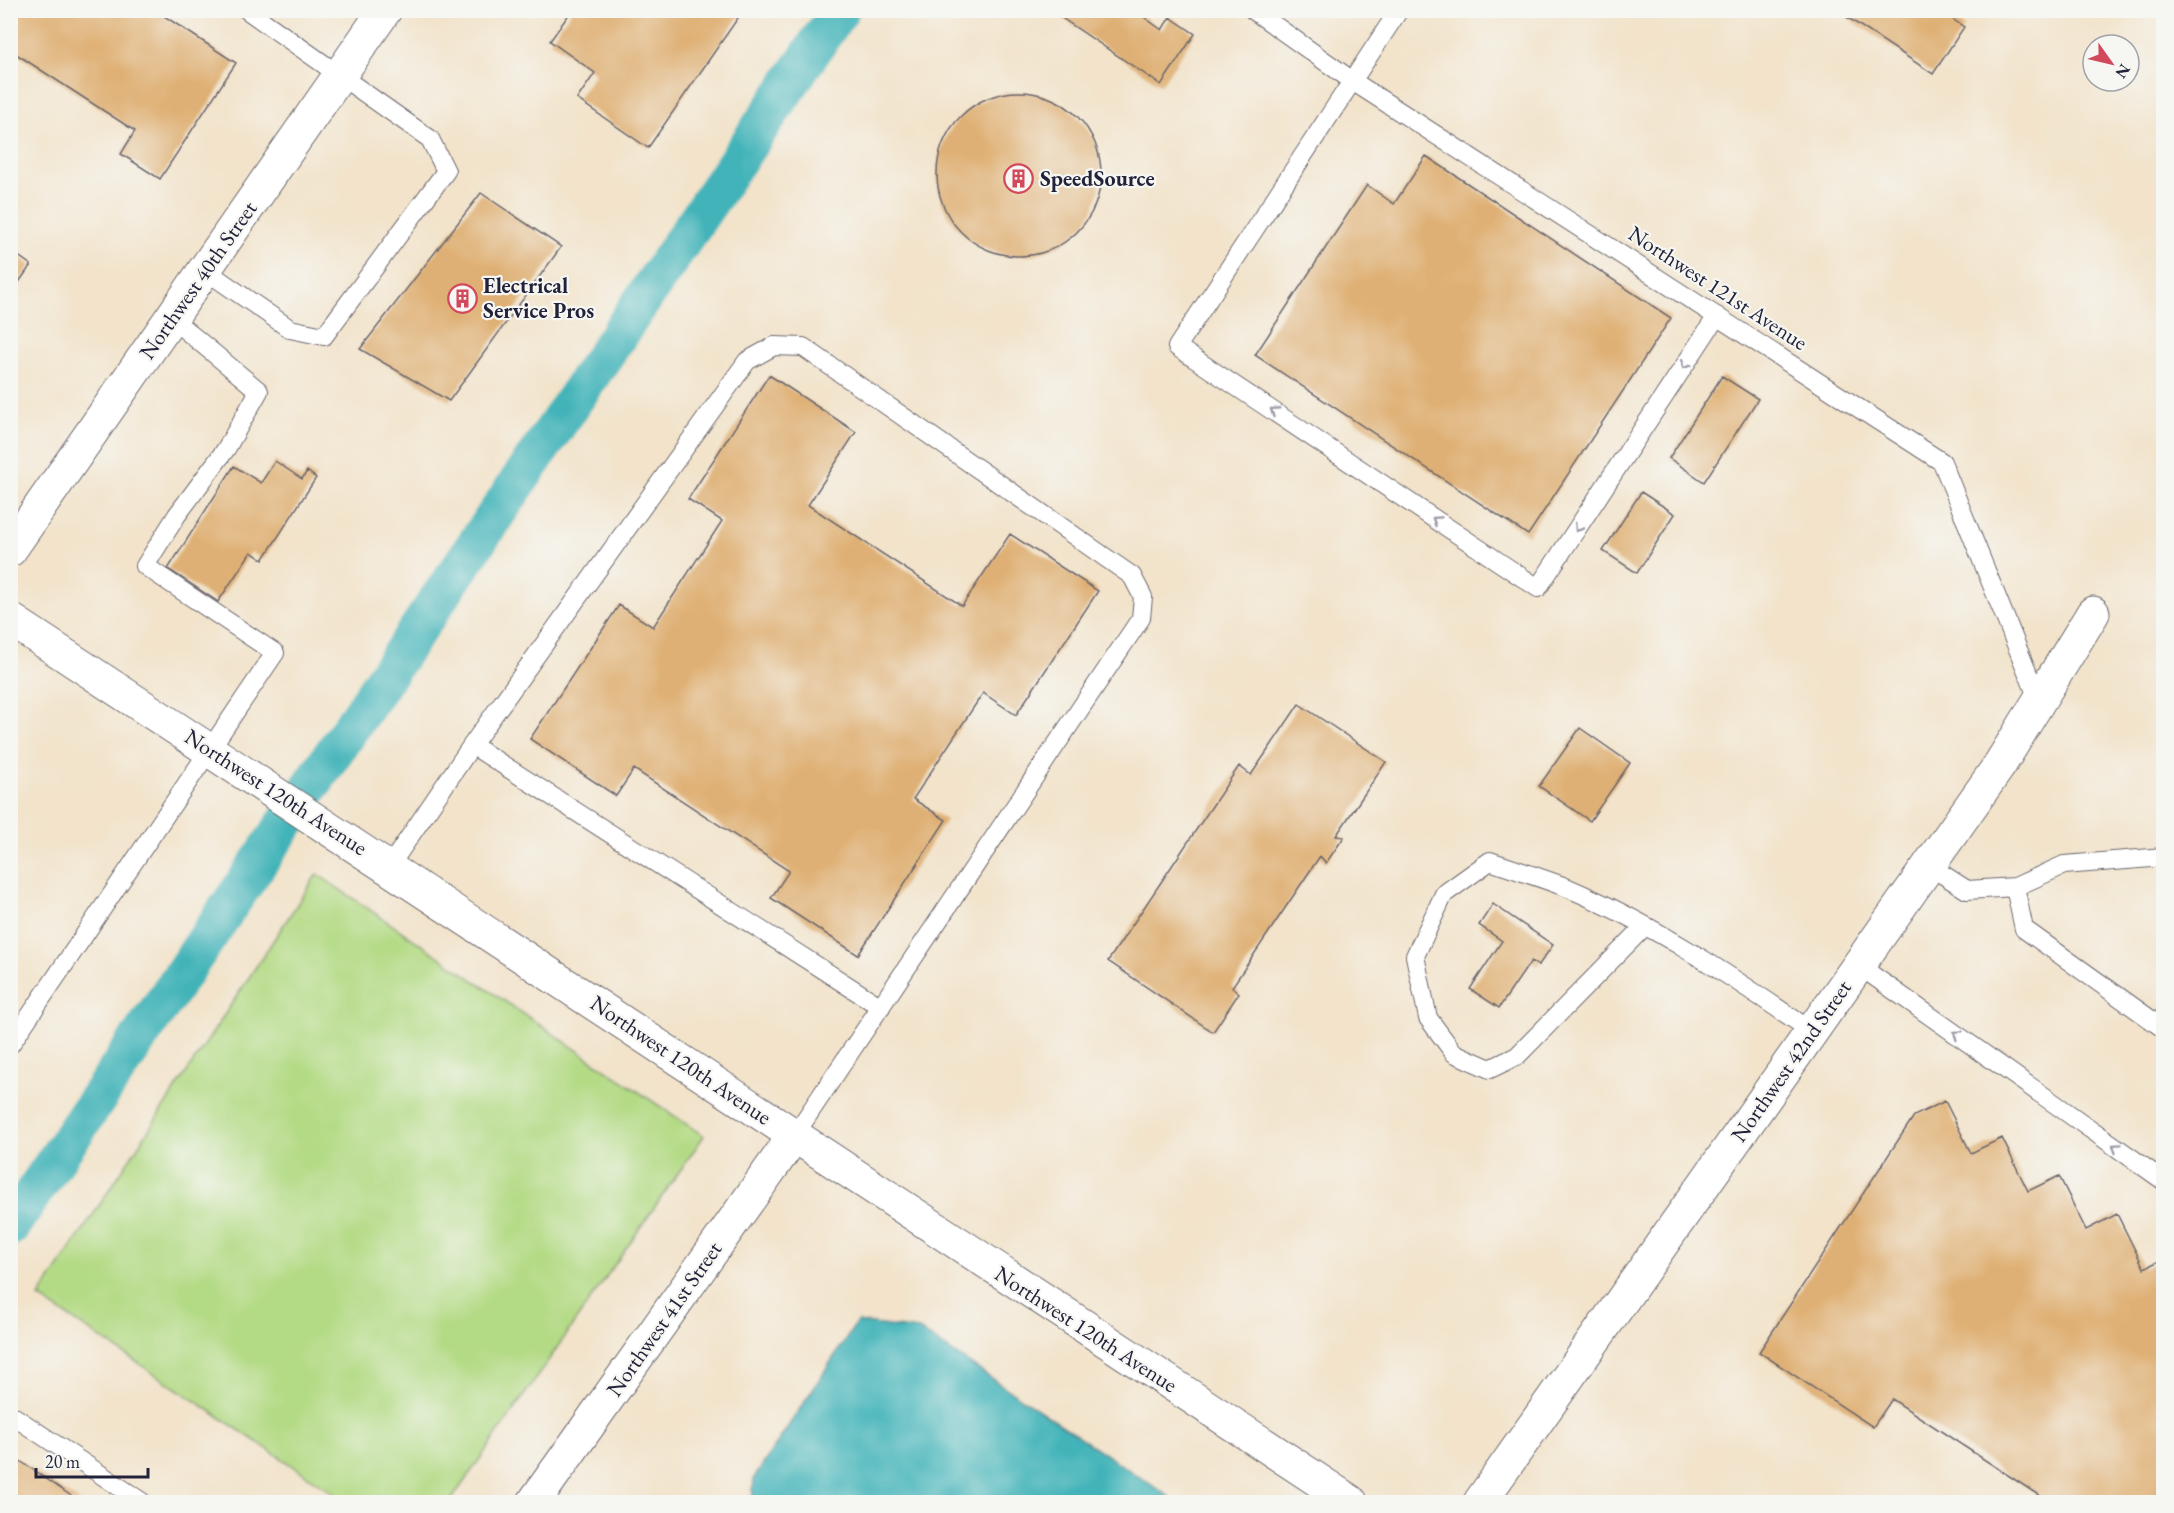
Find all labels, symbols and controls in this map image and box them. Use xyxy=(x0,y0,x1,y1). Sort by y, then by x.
north arrow xyxy=(2081,33,2141,93)
text: N xyxy=(2111,60,2135,82)
building icon: SpeedSource xyxy=(1003,162,1035,194)
place label: SpeedSource xyxy=(1040,164,1155,193)
street label: Northwest 40th Street xyxy=(133,195,264,365)
street label: Northwest 121st Avenue xyxy=(1623,219,1814,357)
place label: Electrical Service Pros xyxy=(483,271,594,325)
building icon: Electrical Service Pros xyxy=(446,282,478,314)
one-way arrow xyxy=(1681,358,1692,369)
one-way arrow xyxy=(1269,407,1280,418)
one-way arrow xyxy=(1431,516,1442,527)
one-way arrow xyxy=(1573,522,1585,532)
street label: Northwest 120th Avenue xyxy=(179,722,373,862)
street label: Northwest 42nd Street xyxy=(1724,974,1858,1148)
street label: Northwest 120th Avenue xyxy=(585,989,777,1132)
one-way arrow xyxy=(1952,1030,1963,1041)
one-way arrow xyxy=(2111,1143,2122,1154)
street label: Northwest 41st Street xyxy=(600,1236,728,1402)
street label: Northwest 120th Avenue xyxy=(989,1259,1183,1399)
scale bar xyxy=(36,1441,148,1479)
text: 20 m xyxy=(45,1450,80,1473)

